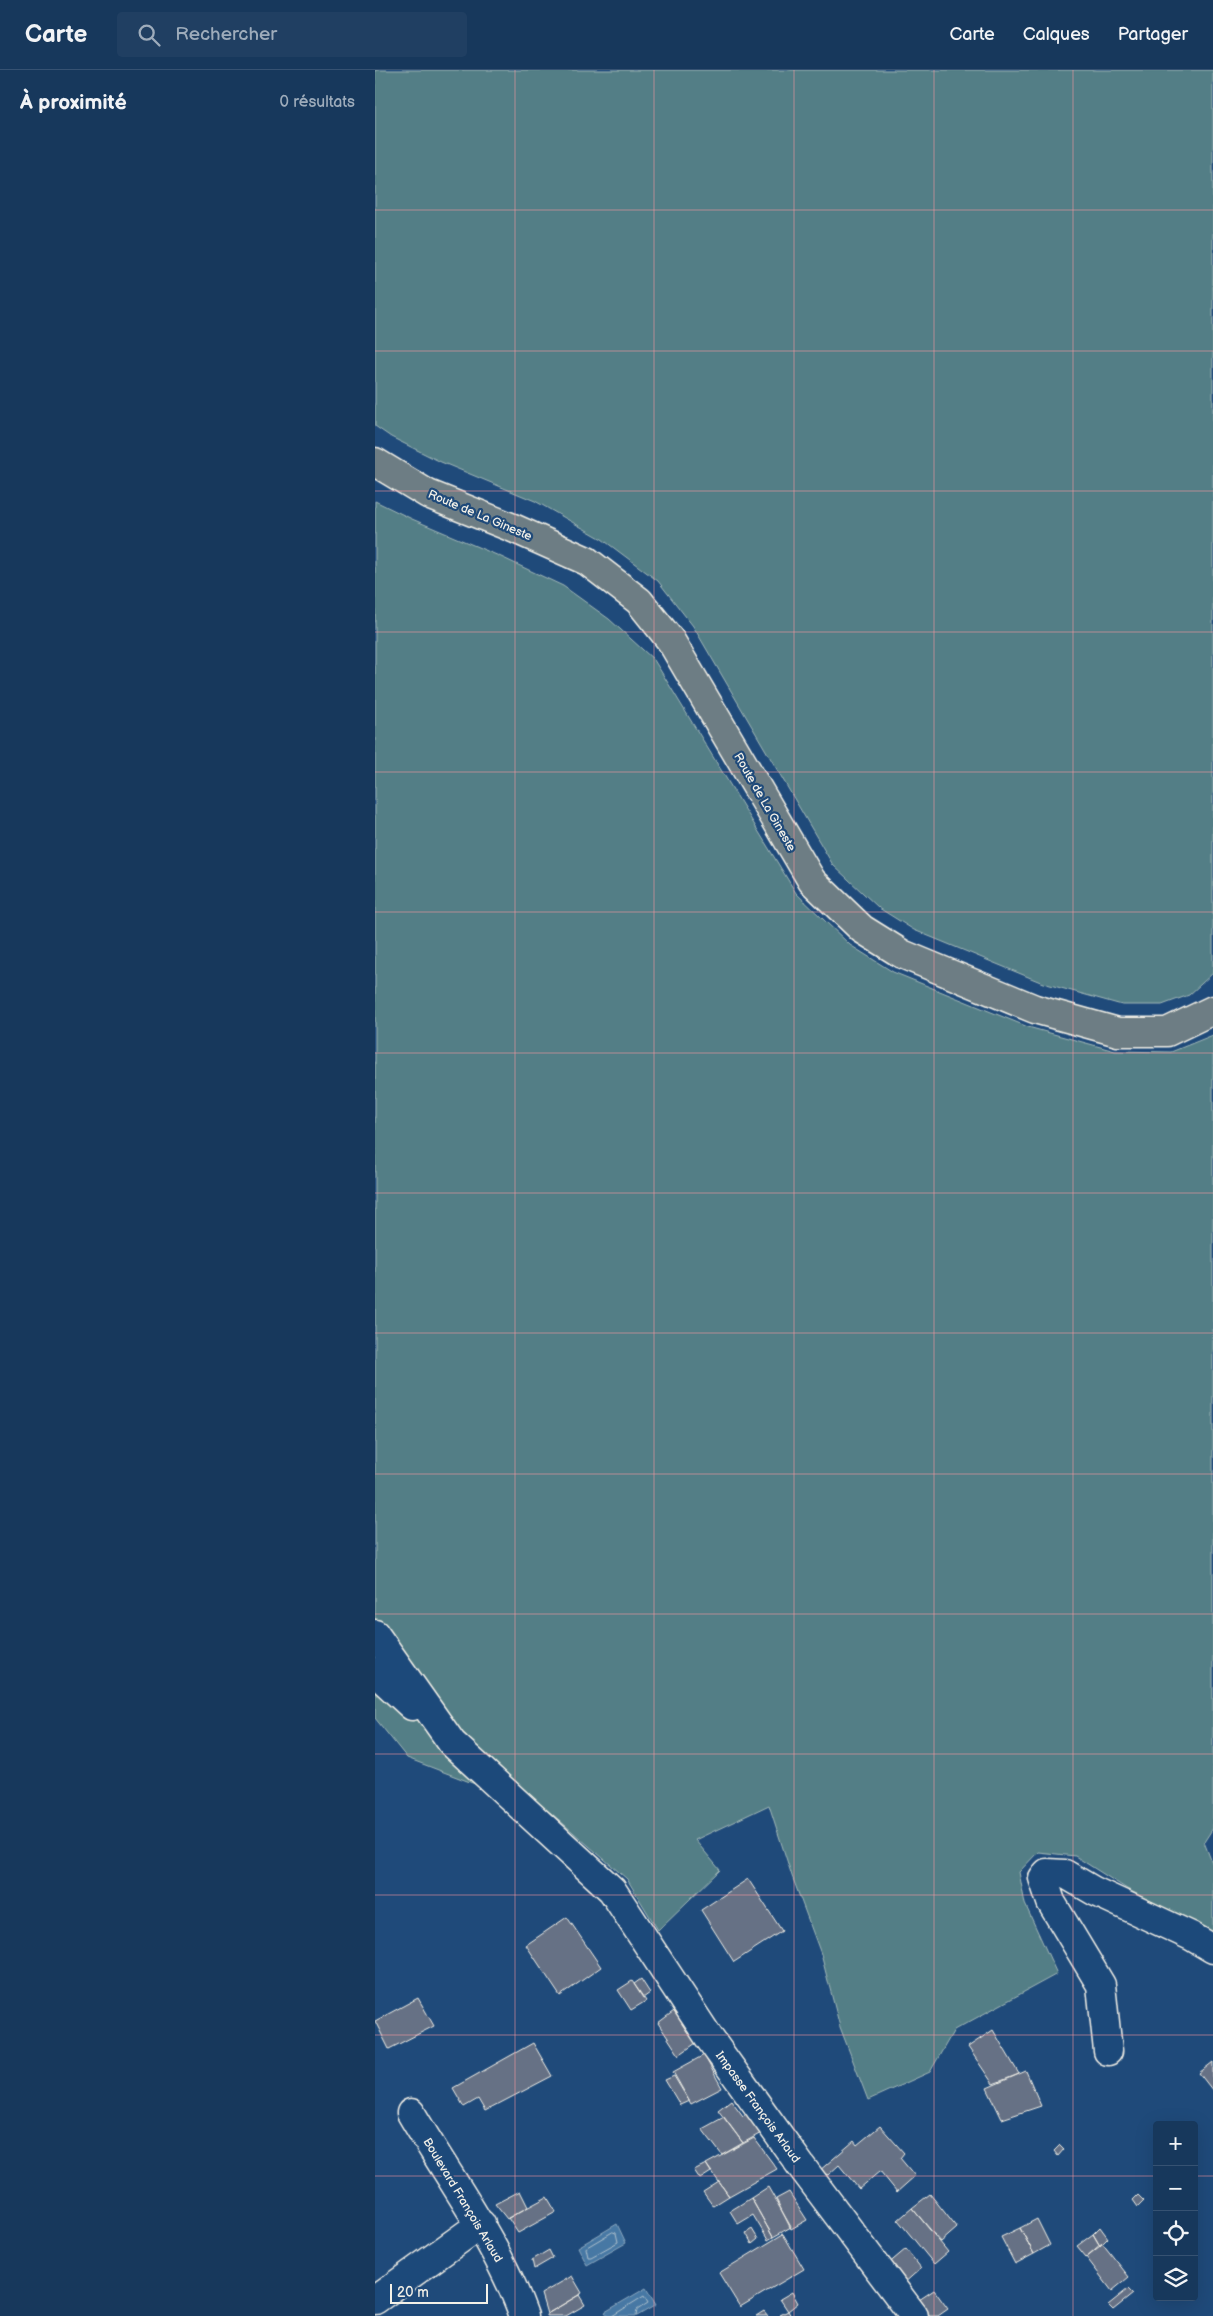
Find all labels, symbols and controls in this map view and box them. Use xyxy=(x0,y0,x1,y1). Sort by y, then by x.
search box xyxy=(117,12,467,57)
text: Carte xyxy=(25,20,87,49)
icon: search xyxy=(135,21,163,49)
text: Rechercher xyxy=(175,23,277,46)
text: Carte xyxy=(949,24,995,45)
text: Calques xyxy=(1023,24,1090,45)
text: Partager xyxy=(1118,24,1188,45)
text: À proximité xyxy=(20,90,127,115)
text: 0 résultats xyxy=(280,93,355,112)
street label: Route de La Gineste xyxy=(426,487,534,544)
street label: Route de La Gineste xyxy=(730,750,799,854)
street label: Impasse François Arlaud xyxy=(712,2049,803,2166)
map controls xyxy=(1153,2121,1198,2301)
button: + xyxy=(1153,2121,1198,2166)
street label: Boulevard François Arlaud xyxy=(419,2135,506,2265)
button: − xyxy=(1153,2166,1198,2211)
button: locate xyxy=(1153,2211,1198,2256)
button: layers xyxy=(1153,2256,1198,2301)
scale bar xyxy=(390,2281,487,2304)
text: 20 m xyxy=(397,2284,429,2301)

